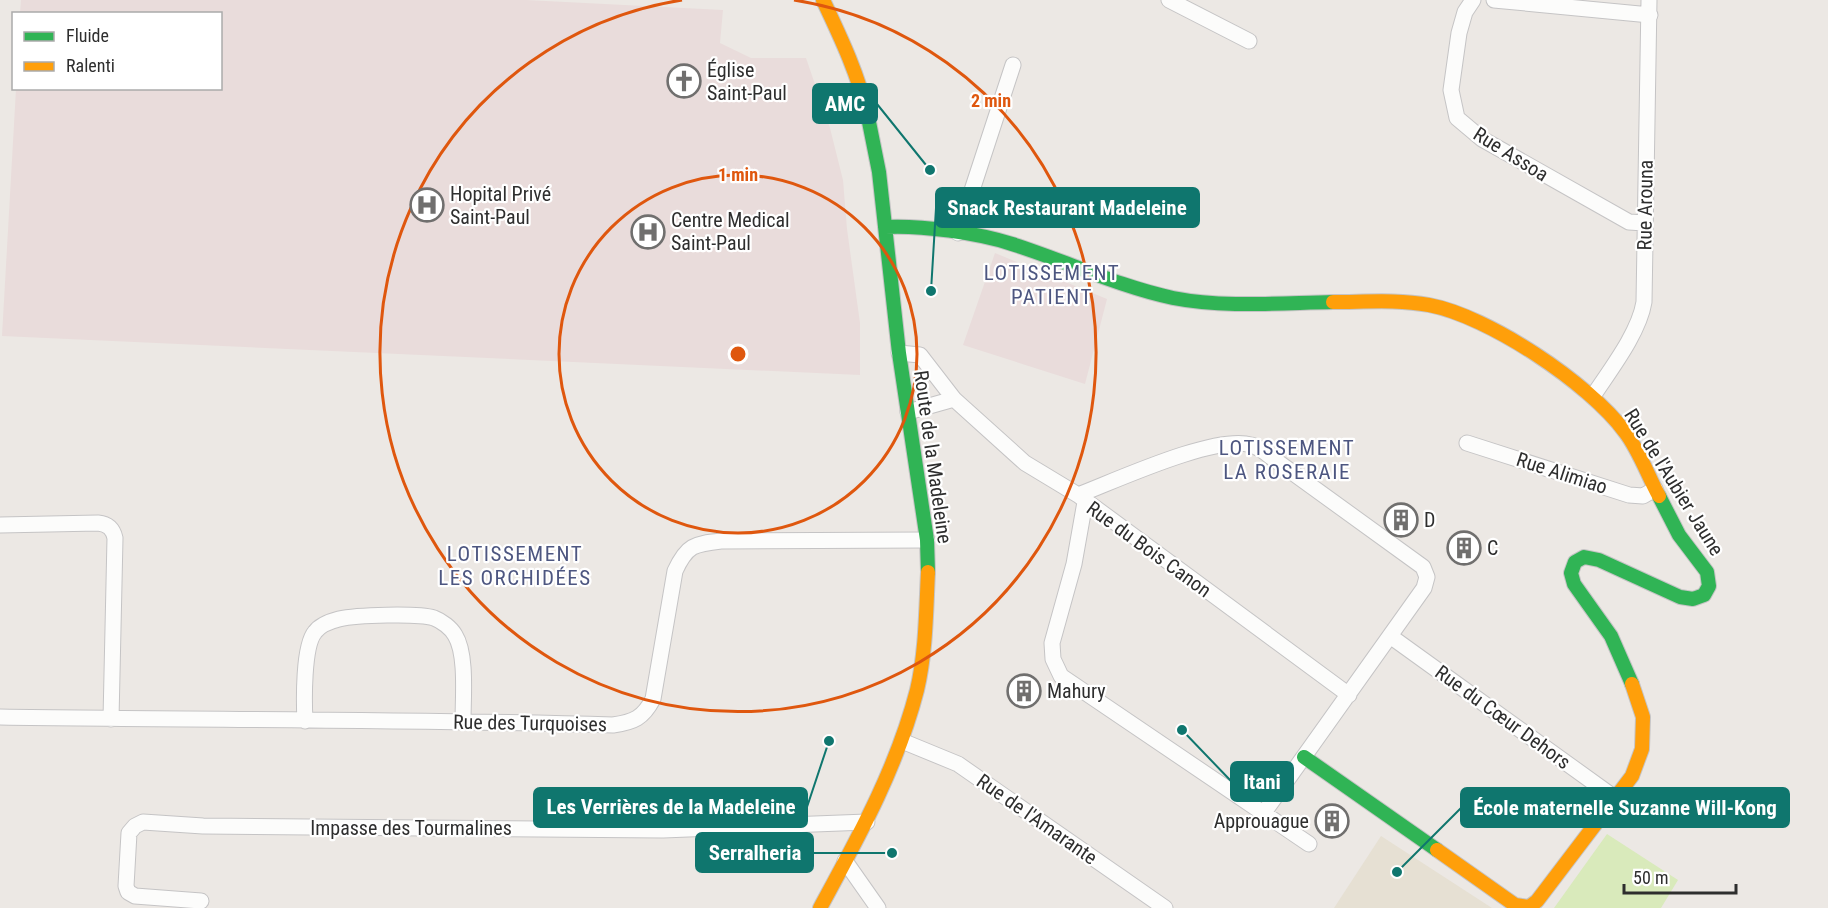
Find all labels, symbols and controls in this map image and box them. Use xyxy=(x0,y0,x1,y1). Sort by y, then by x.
legend xyxy=(12,12,222,90)
text: Fluide xyxy=(66,25,109,46)
text: Ralenti xyxy=(66,55,115,76)
place label: Église Saint-Paul xyxy=(707,58,787,105)
church icon: Église Saint-Paul xyxy=(666,63,702,99)
callout: AMC xyxy=(813,84,877,123)
text: 2 min xyxy=(971,90,1011,111)
text: AMC xyxy=(825,92,865,116)
street label: Rue Assoa xyxy=(1469,122,1553,186)
street label: Rue Arouna xyxy=(1632,159,1658,251)
text: 1 min xyxy=(718,164,758,185)
place label: Hopital Privé Saint-Paul xyxy=(450,182,551,229)
hospital icon: Hopital Privé Saint-Paul xyxy=(409,187,445,223)
callout: Snack Restaurant Madeleine xyxy=(936,188,1199,227)
text: Snack Restaurant Madeleine xyxy=(947,196,1187,220)
place label: Centre Medical Saint-Paul xyxy=(671,208,790,255)
hospital icon: Centre Medical Saint-Paul xyxy=(630,214,666,250)
district label: LOTISSEMENT PATIENT xyxy=(984,261,1120,309)
centre of rings xyxy=(728,344,748,364)
street label: Route de la Madeleine xyxy=(909,369,957,545)
street label: Rue de l'Aubier Jaune xyxy=(1619,404,1729,560)
district label: LOTISSEMENT LA ROSERAIE xyxy=(1219,436,1355,484)
street label: Rue Alimiao xyxy=(1513,447,1611,499)
street label: Rue du Bois Canon xyxy=(1082,496,1216,602)
building icon: D xyxy=(1383,502,1419,538)
place label: D xyxy=(1424,508,1435,532)
building icon: C xyxy=(1446,530,1482,566)
place label: C xyxy=(1487,536,1498,560)
district label: LOTISSEMENT LES ORCHIDÉES xyxy=(438,542,592,590)
street label: Rue du Cœur Dehors xyxy=(1431,660,1575,774)
building icon: Mahury xyxy=(1006,673,1042,709)
place label: Mahury xyxy=(1047,679,1106,703)
street label: Rue des Turquoises xyxy=(453,710,607,736)
callout: Itani xyxy=(1231,762,1293,801)
street label: Rue de l'Amarante xyxy=(972,769,1102,869)
text: Itani xyxy=(1243,770,1281,794)
callout: Les Verrières de la Madeleine xyxy=(534,788,807,827)
callout: École maternelle Suzanne Will-Kong xyxy=(1461,788,1789,827)
text: Les Verrières de la Madeleine xyxy=(546,795,796,819)
text: École maternelle Suzanne Will-Kong xyxy=(1473,796,1777,820)
building icon: Approuague xyxy=(1314,803,1350,839)
place label: Approuague xyxy=(1214,809,1309,833)
street label: Impasse des Tourmalines xyxy=(310,816,512,840)
callout: Serralheria xyxy=(696,833,813,872)
text: Serralheria xyxy=(709,841,801,865)
scale bar xyxy=(1624,857,1736,895)
text: 50 m xyxy=(1633,867,1668,888)

